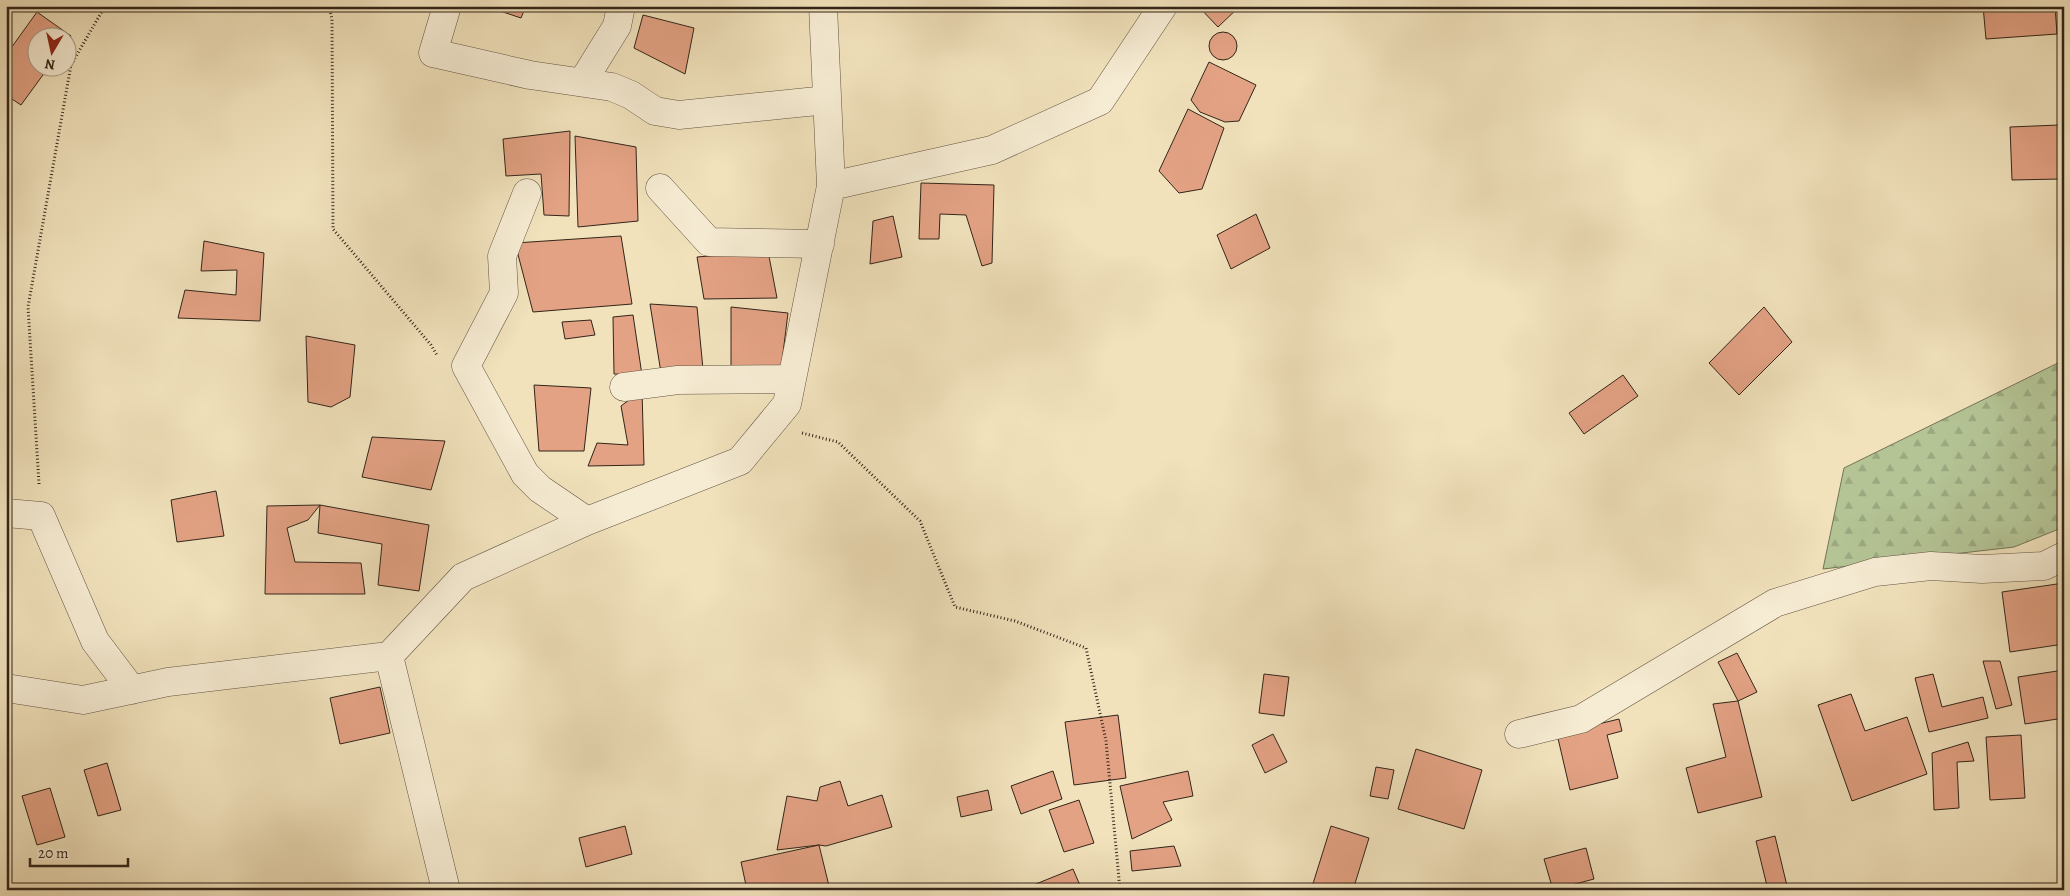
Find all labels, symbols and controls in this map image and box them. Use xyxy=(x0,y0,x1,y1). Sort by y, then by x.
north arrow xyxy=(28,28,78,78)
text: N xyxy=(44,54,57,75)
scale bar xyxy=(30,836,128,868)
text: 20 m xyxy=(38,843,69,863)

